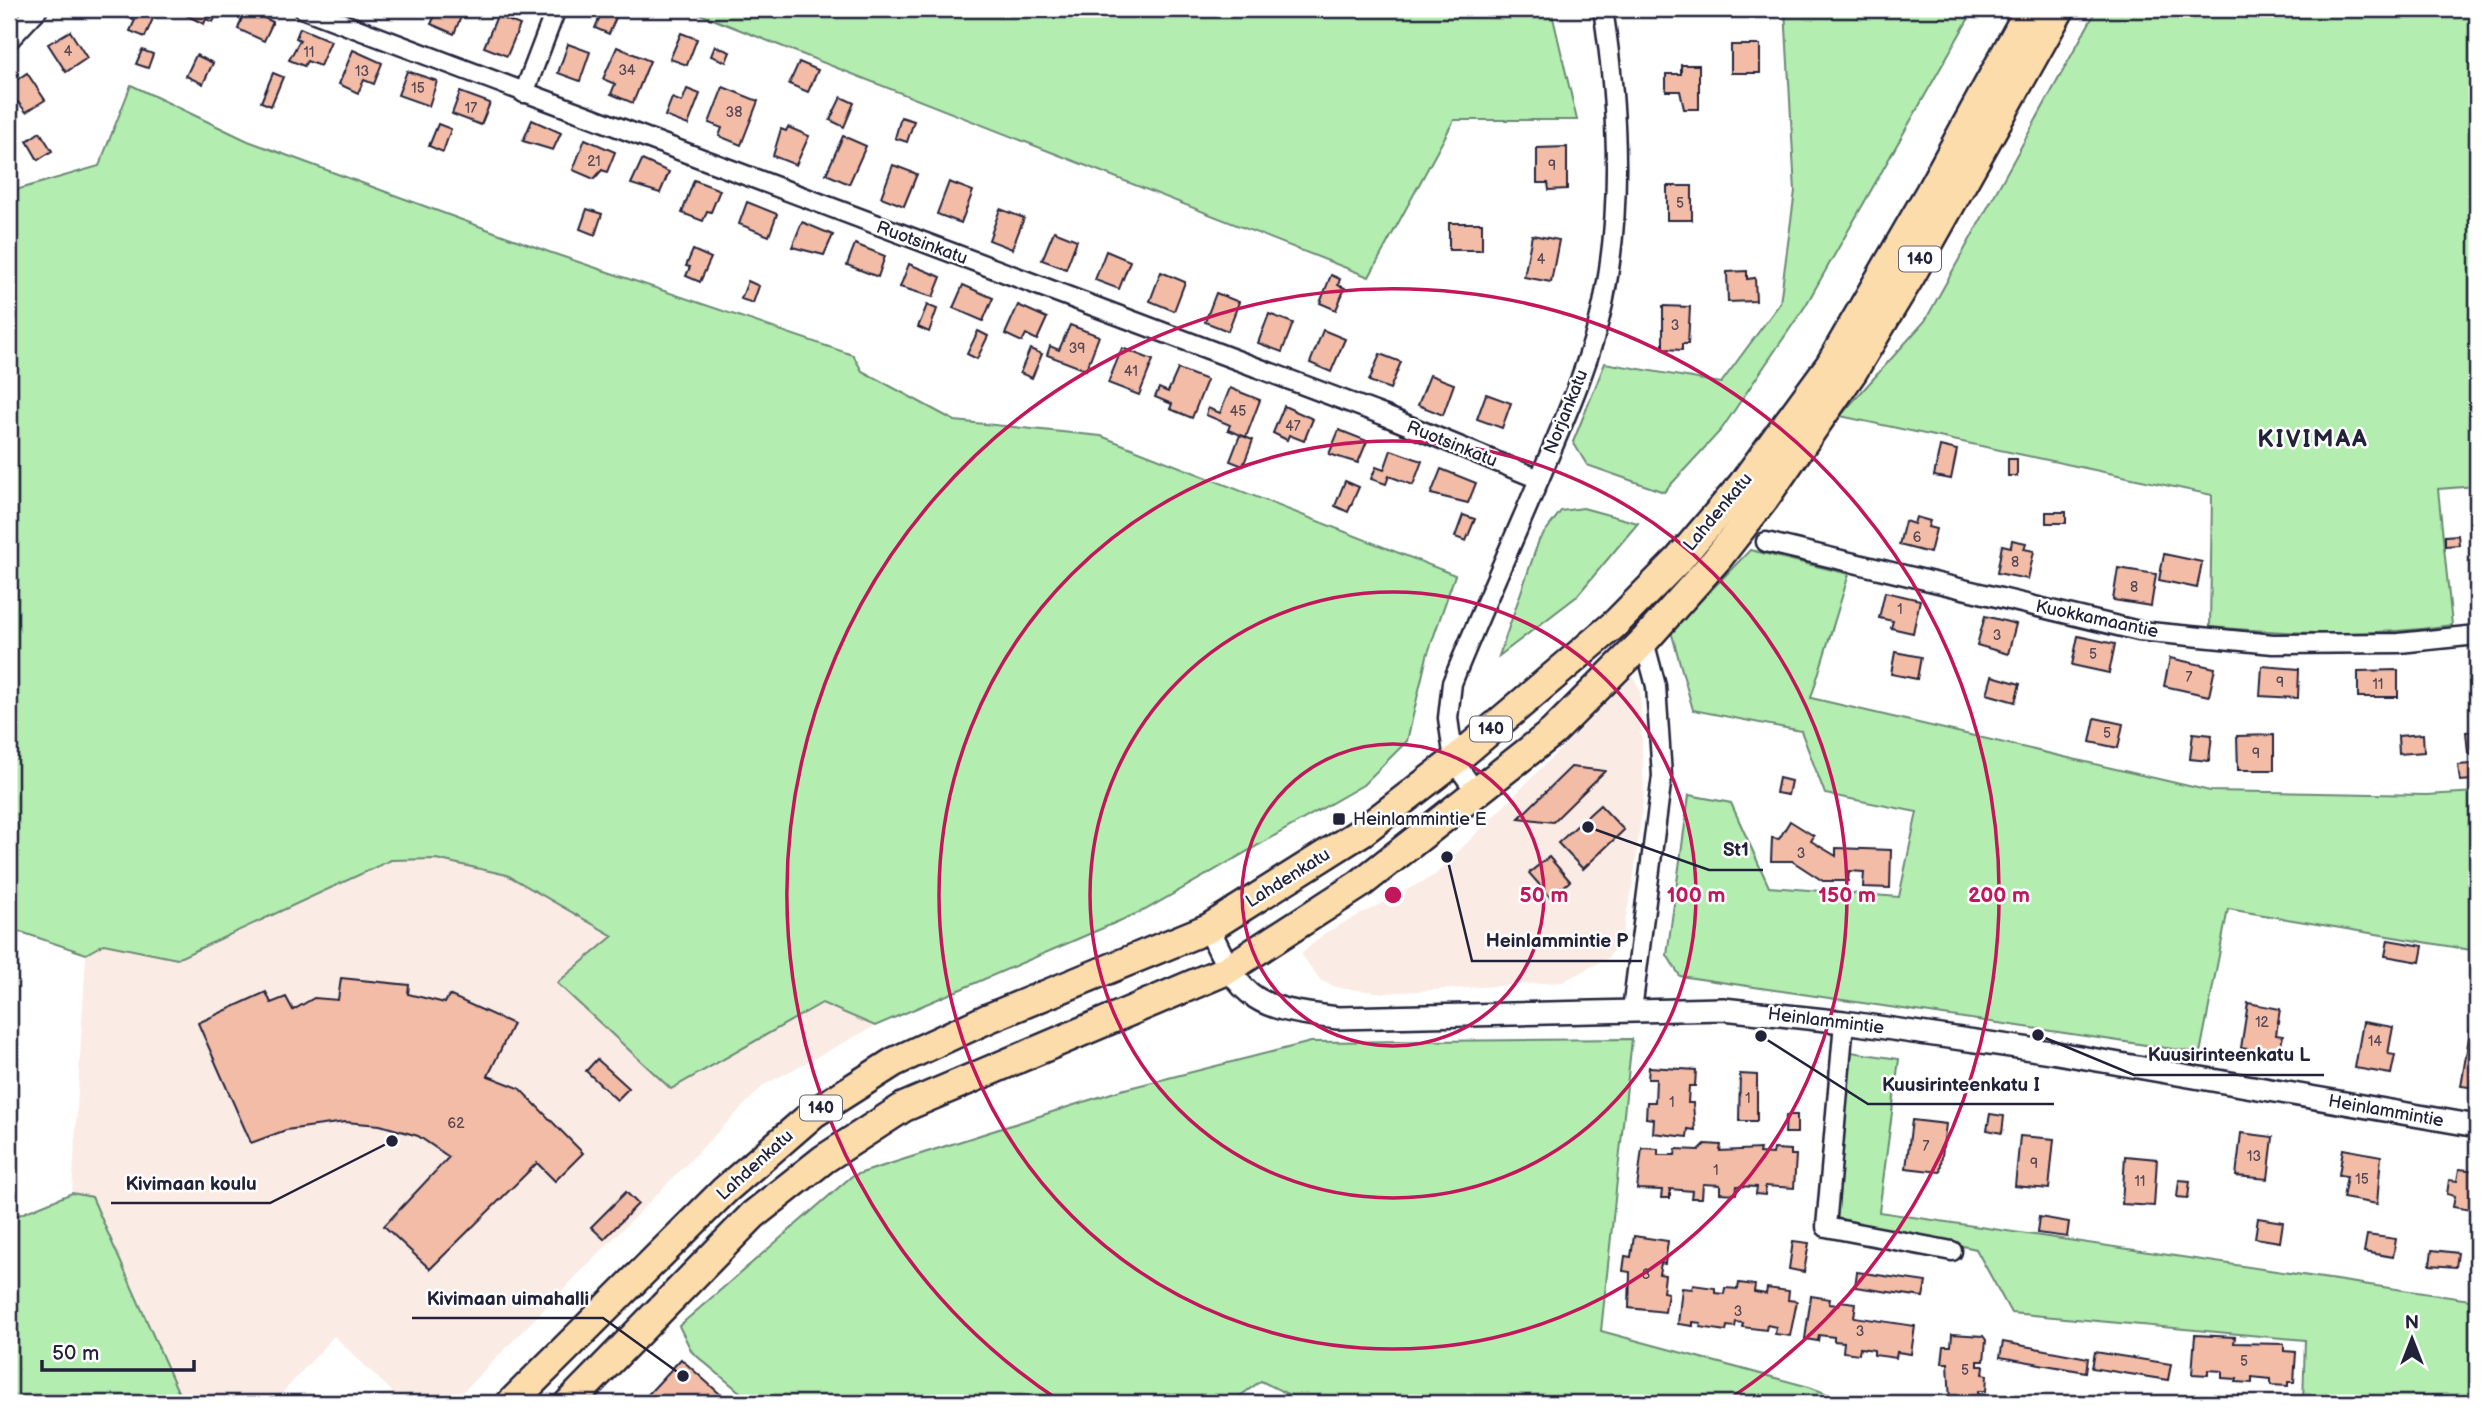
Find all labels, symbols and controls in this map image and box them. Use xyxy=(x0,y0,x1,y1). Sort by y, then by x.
house number: 4 xyxy=(64,43,73,60)
house number: 11 xyxy=(304,44,314,61)
house number: 34 xyxy=(618,62,636,79)
house number: 13 xyxy=(355,63,369,80)
house number: 15 xyxy=(411,80,425,97)
house number: 17 xyxy=(465,100,477,117)
house number: 38 xyxy=(726,104,742,121)
house number: 21 xyxy=(587,153,601,170)
house number: 9 xyxy=(1548,157,1556,174)
house number: 5 xyxy=(1676,195,1684,212)
street label: Ruotsinkatu xyxy=(873,217,971,269)
road number: 140 xyxy=(1899,246,1941,272)
house number: 4 xyxy=(1537,251,1546,268)
house number: 3 xyxy=(1671,317,1679,334)
house number: 39 xyxy=(1069,340,1085,357)
house number: 41 xyxy=(1124,363,1138,380)
street label: Norjankatu xyxy=(1540,367,1592,457)
house number: 45 xyxy=(1230,403,1246,420)
street label: Ruotsinkatu xyxy=(1404,416,1500,472)
house number: 47 xyxy=(1285,418,1301,435)
district label: KIVIMAA xyxy=(2257,425,2369,454)
street label: Lahdenkatu xyxy=(1679,469,1757,555)
house number: 6 xyxy=(1913,529,1922,546)
house number: 8 xyxy=(2011,554,2019,571)
house number: 8 xyxy=(2130,579,2138,596)
street label: Kuokkamaantie xyxy=(2034,596,2161,642)
house number: 1 xyxy=(1897,601,1903,618)
house number: 3 xyxy=(1993,627,2001,644)
house number: 5 xyxy=(2089,646,2097,663)
house number: 7 xyxy=(2186,669,2193,686)
house number: 9 xyxy=(2276,674,2284,691)
house number: 11 xyxy=(2373,676,2383,693)
road number: 140 xyxy=(1470,716,1512,742)
house number: 5 xyxy=(2103,725,2111,742)
house number: 9 xyxy=(2252,745,2260,762)
place label: Heinlammintie E xyxy=(1353,809,1487,830)
marker: Heinlammintie E xyxy=(1331,811,1347,827)
callout: St1 xyxy=(1709,830,1763,870)
text: St1 xyxy=(1723,839,1749,862)
street label: Lahdenkatu xyxy=(1242,844,1334,912)
house number: 3 xyxy=(1797,845,1805,862)
centre of rings xyxy=(1381,883,1405,907)
text: 50 m xyxy=(1520,883,1568,908)
text: 100 m xyxy=(1667,883,1725,908)
text: 150 m xyxy=(1818,883,1876,908)
text: 200 m xyxy=(1968,883,2030,908)
callout: Heinlammintie P xyxy=(1472,921,1642,961)
text: Heinlammintie P xyxy=(1486,930,1628,953)
street label: Heinlammintie xyxy=(1767,1003,1886,1039)
house number: 12 xyxy=(2255,1014,2270,1031)
house number: 14 xyxy=(2368,1033,2382,1050)
callout: Kuusirinteenkatu L xyxy=(2134,1035,2324,1075)
text: Kuusirinteenkatu L xyxy=(2148,1044,2310,1067)
callout: Kuusirinteenkatu I xyxy=(1868,1064,2054,1104)
text: Kuusirinteenkatu I xyxy=(1882,1074,2040,1097)
house number: 1 xyxy=(1745,1090,1751,1107)
street label: Heinlammintie xyxy=(2327,1091,2446,1132)
house number: 1 xyxy=(1669,1094,1675,1111)
road number: 140 xyxy=(800,1096,842,1120)
house number: 62 xyxy=(448,1115,465,1132)
street label: Lahdenkatu xyxy=(713,1125,797,1205)
house number: 7 xyxy=(1923,1138,1930,1155)
house number: 13 xyxy=(2247,1148,2261,1165)
house number: 9 xyxy=(2030,1155,2038,1172)
house number: 1 xyxy=(1713,1162,1719,1179)
callout: Kivimaan koulu xyxy=(111,1163,270,1203)
house number: 15 xyxy=(2355,1171,2369,1188)
text: Kivimaan koulu xyxy=(125,1173,257,1196)
house number: 11 xyxy=(2135,1173,2145,1190)
house number: 3 xyxy=(1642,1266,1650,1283)
callout: Kivimaan uimahalli xyxy=(412,1278,603,1318)
text: Kivimaan uimahalli xyxy=(427,1288,589,1311)
house number: 3 xyxy=(1734,1303,1742,1320)
north arrow xyxy=(2378,1304,2448,1374)
text: N xyxy=(2405,1312,2419,1335)
house number: 3 xyxy=(1856,1323,1864,1340)
scale bar xyxy=(42,1328,194,1372)
text: 50 m xyxy=(52,1341,99,1366)
house number: 5 xyxy=(2240,1353,2248,1370)
house number: 5 xyxy=(1961,1362,1969,1379)

